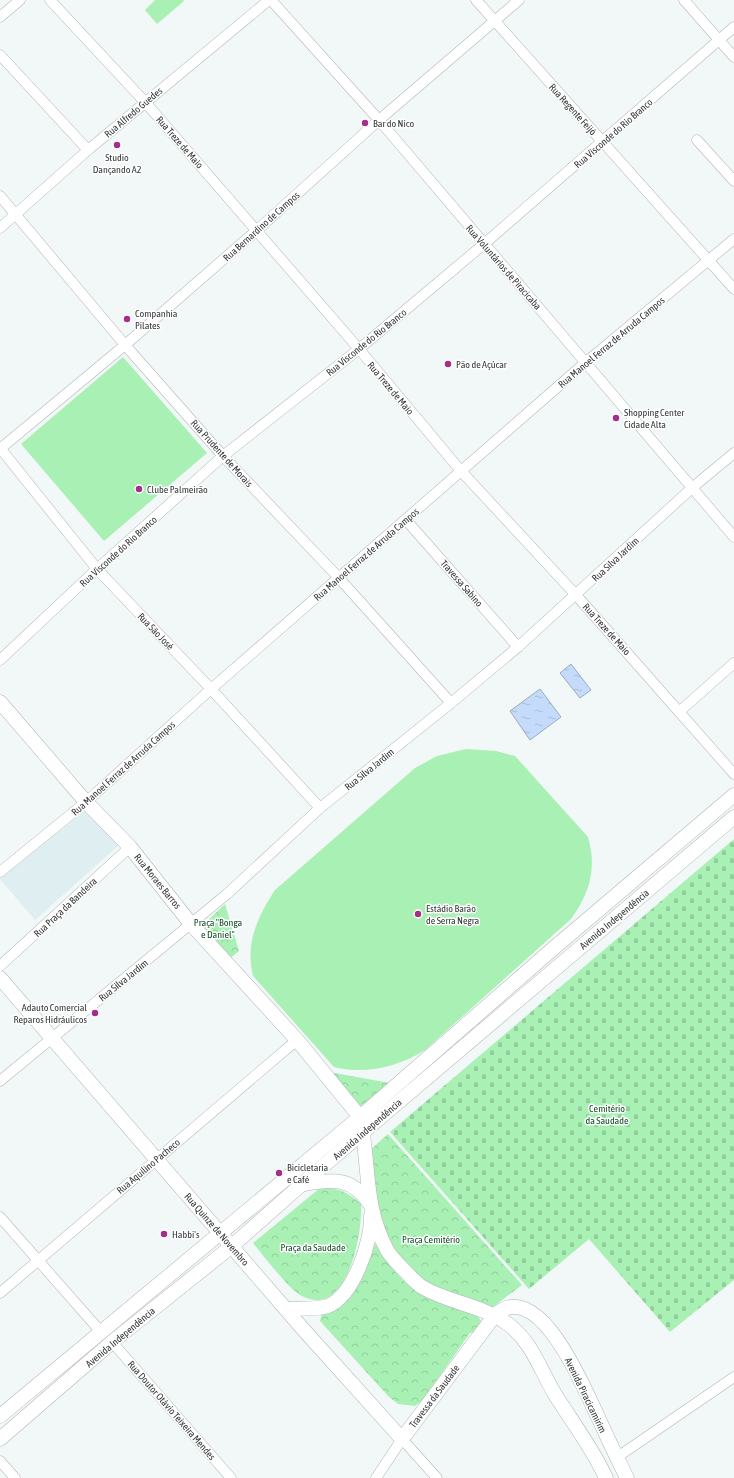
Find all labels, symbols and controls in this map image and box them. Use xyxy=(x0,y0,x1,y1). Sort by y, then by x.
street label: Rua Regente Feijó xyxy=(547,81,599,137)
street label: Rua Alfredo Guedes xyxy=(102,85,165,140)
street label: Rua Visconde do Rio Branco xyxy=(572,96,655,170)
street label: Rua Treze de Maio xyxy=(154,114,205,171)
marker: Bar do Nico xyxy=(360,118,370,128)
place label: Bar do Nico xyxy=(373,118,414,129)
marker: Studio Dançando A2 xyxy=(112,140,122,150)
place label: Studio Dançando A2 xyxy=(93,152,142,175)
street label: Rua Bernardino de Campos xyxy=(221,189,302,263)
street label: Rua Voluntários de Piracicaba xyxy=(464,223,544,312)
street label: Rua Manoel Ferraz de Arruda Campos xyxy=(556,294,667,390)
street label: Rua Visconde do Rio Branco xyxy=(324,306,409,378)
place label: Companhia Pilates xyxy=(135,308,178,331)
marker: Companhia Pilates xyxy=(122,314,132,324)
marker: Pão de Açúcar xyxy=(443,359,453,369)
place label: Pão de Açúcar xyxy=(456,359,508,370)
street label: Rua Treze de Maio xyxy=(365,360,416,417)
place label: Shopping Center Cidade Alta xyxy=(624,407,685,430)
marker: Shopping Center Cidade Alta xyxy=(611,413,621,423)
street label: Rua Prudente de Morais xyxy=(189,417,255,490)
marker: Clube Palmeirão xyxy=(134,484,144,494)
place label: Clube Palmeirão xyxy=(147,484,208,495)
street label: Rua Manoel Ferraz de Arruda Campos xyxy=(312,506,421,603)
street label: Rua Visconde do Rio Branco xyxy=(77,514,159,589)
street label: Rua Silva Jardim xyxy=(590,535,641,584)
street label: Travessa Sabino xyxy=(438,558,485,609)
street label: Rua Treze de Maio xyxy=(581,601,633,658)
street label: Rua São José xyxy=(135,611,176,652)
street label: Rua Manoel Ferraz de Arruda Campos xyxy=(69,719,178,818)
street label: Rua Silva Jardim xyxy=(343,746,396,793)
street label: Rua Moraes Barros xyxy=(132,852,183,911)
street label: Rua Praça da Bandeira xyxy=(32,875,99,939)
street label: Avenida Independência xyxy=(577,887,651,952)
place label: Estádio Barão de Serra Negra xyxy=(426,903,480,926)
marker: Estádio Barão de Serra Negra xyxy=(413,909,423,919)
park label: Praça "Bonga e Daniel" xyxy=(194,917,243,940)
street label: Rua Silva Jardim xyxy=(97,957,150,1004)
place label: Adauto Comercial Reparos Hidráulicos xyxy=(14,1002,87,1025)
marker: Adauto Comercial Reparos Hidráulicos xyxy=(90,1008,100,1018)
street label: Avenida Independência xyxy=(331,1096,404,1162)
park label: Cemitério da Saudade xyxy=(585,1103,629,1126)
street label: Rua Aquilino Pacheco xyxy=(114,1136,182,1196)
place label: Bicicletaria e Café xyxy=(287,1162,329,1185)
marker: Bicicletaria e Café xyxy=(274,1168,284,1178)
street label: Rua Quinze de Novembro xyxy=(182,1191,251,1268)
marker: Habbi's xyxy=(159,1229,169,1239)
place label: Habbi's xyxy=(172,1229,200,1240)
park label: Praça Cemitério xyxy=(402,1234,460,1245)
park label: Praça da Saudade xyxy=(280,1242,346,1253)
street label: Avenida Independência xyxy=(83,1305,157,1370)
street label: Avenida Piracicamirim xyxy=(563,1356,608,1435)
street label: Rua Doutor Otávio Teixeira Mendes xyxy=(126,1359,218,1462)
street label: Travessa da Saudade xyxy=(407,1362,462,1430)

